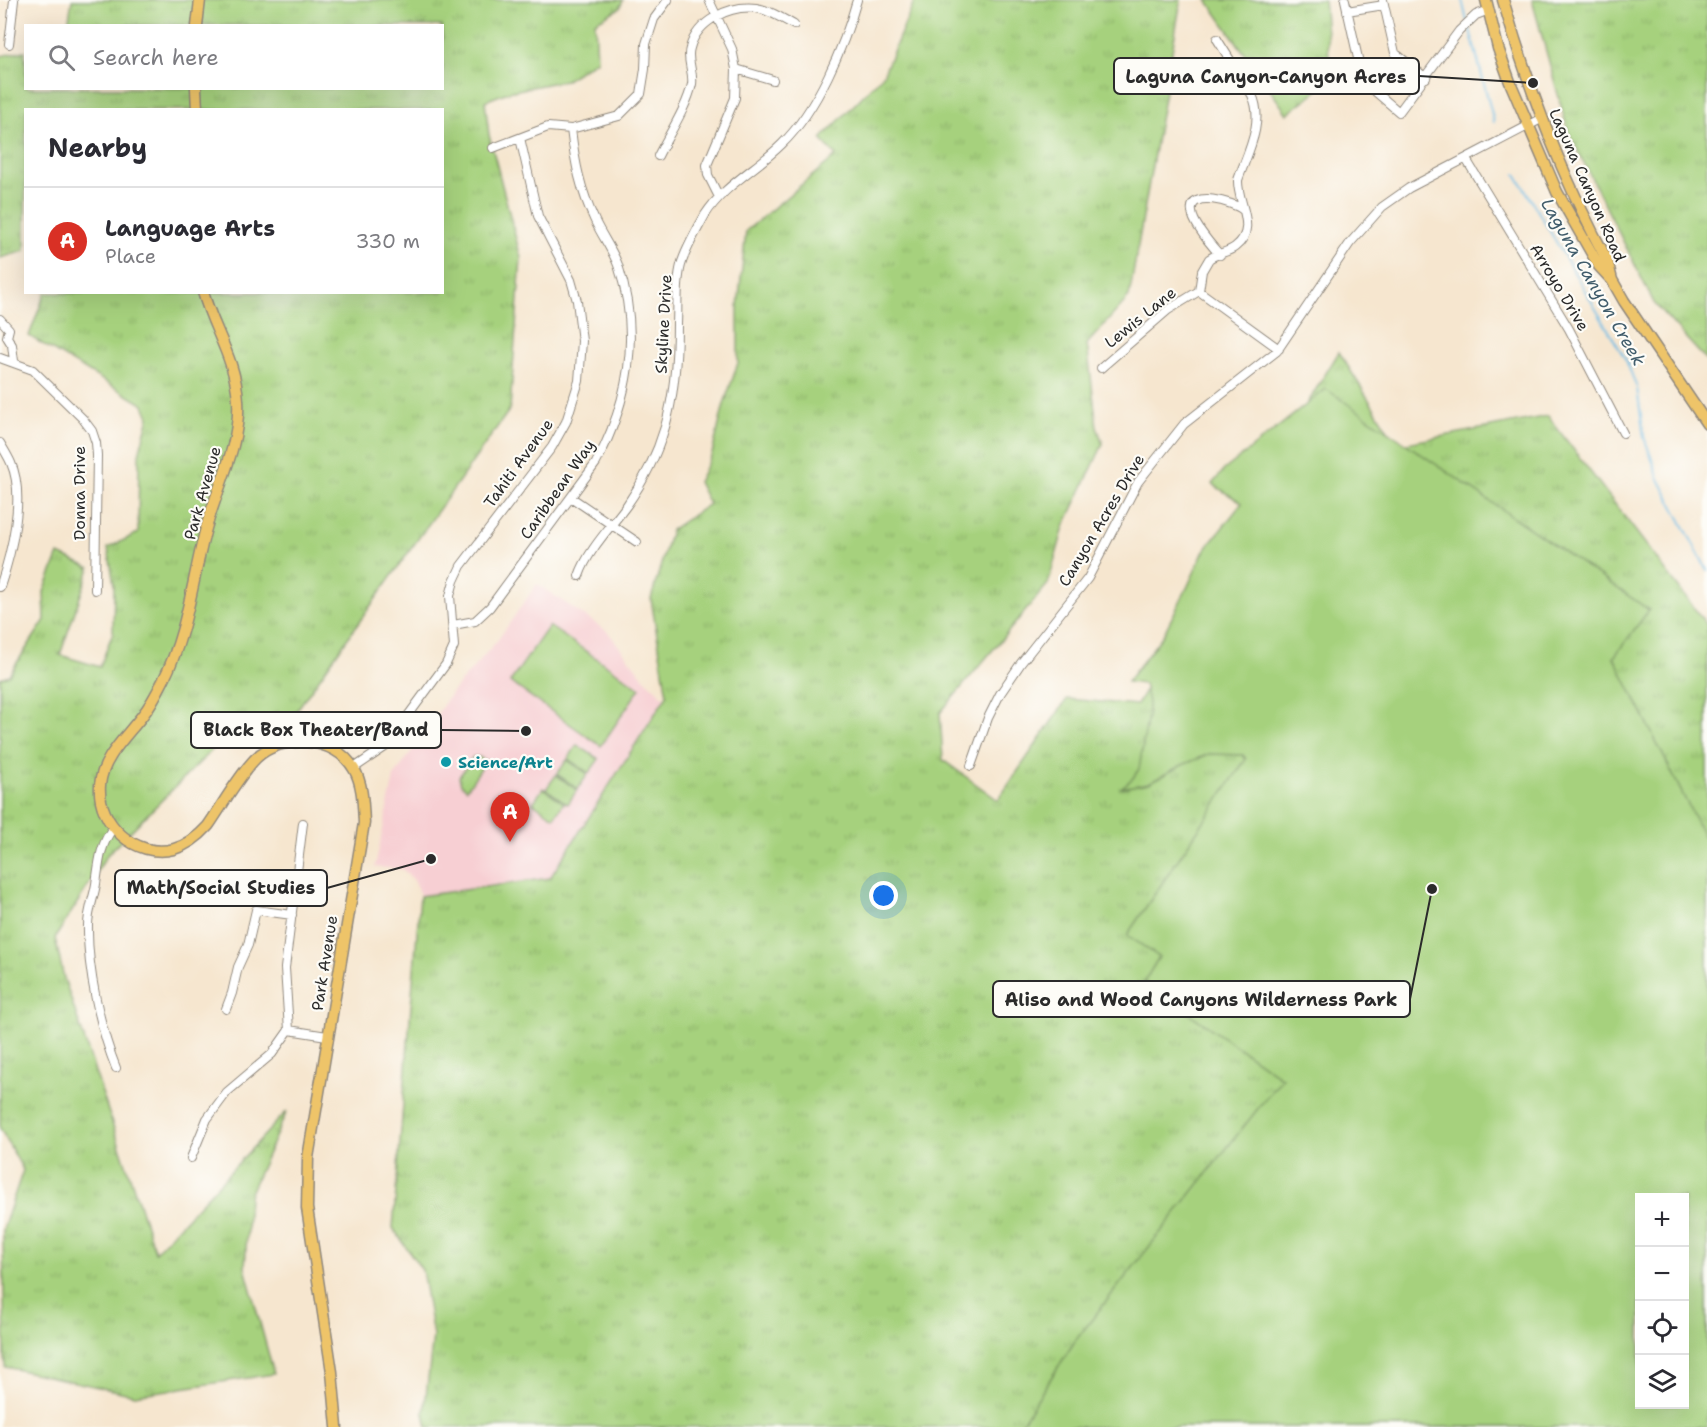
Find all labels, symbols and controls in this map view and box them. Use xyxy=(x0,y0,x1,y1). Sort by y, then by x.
search box xyxy=(24,24,444,90)
icon: search xyxy=(45,41,78,74)
text: Search here xyxy=(93,43,219,72)
callout: Laguna Canyon-Canyon Acres xyxy=(1114,58,1419,94)
text: Laguna Canyon-Canyon Acres xyxy=(1126,65,1406,89)
street label: Laguna Canyon Road xyxy=(1544,105,1631,265)
text: Nearby xyxy=(48,130,147,165)
water label: Laguna Canyon Creek xyxy=(1535,194,1651,371)
text: Language Arts xyxy=(105,214,275,243)
text: A xyxy=(60,228,75,254)
text: 330 m xyxy=(356,228,420,254)
street label: Arroyo Drive xyxy=(1525,240,1594,335)
text: Place xyxy=(105,243,156,269)
street label: Skyline Drive xyxy=(650,274,677,374)
street label: Lewis Lane xyxy=(1100,282,1180,353)
street label: Tahiti Avenue xyxy=(479,415,558,512)
street label: Caribbean Way xyxy=(515,435,600,543)
street label: Park Avenue xyxy=(179,444,226,542)
street label: Donna Drive xyxy=(69,446,90,540)
street label: Canyon Acres Drive xyxy=(1054,450,1149,590)
callout: Black Box Theater/Band xyxy=(191,712,441,748)
text: Black Box Theater/Band xyxy=(203,718,429,742)
place label: Science/Art xyxy=(458,752,553,773)
marker: Science/Art xyxy=(439,755,453,769)
pin: A xyxy=(490,792,530,842)
callout: Math/Social Studies xyxy=(115,870,327,906)
text: Math/Social Studies xyxy=(127,876,315,900)
your location xyxy=(869,881,898,910)
street label: Park Avenue xyxy=(307,914,342,1012)
callout: Aliso and Wood Canyons Wilderness Park xyxy=(993,981,1410,1017)
text: Aliso and Wood Canyons Wilderness Park xyxy=(1005,988,1397,1012)
map controls xyxy=(1635,1193,1689,1409)
button: + xyxy=(1635,1193,1689,1247)
button: − xyxy=(1635,1247,1689,1301)
button: locate xyxy=(1635,1301,1689,1355)
button: layers xyxy=(1635,1355,1689,1409)

